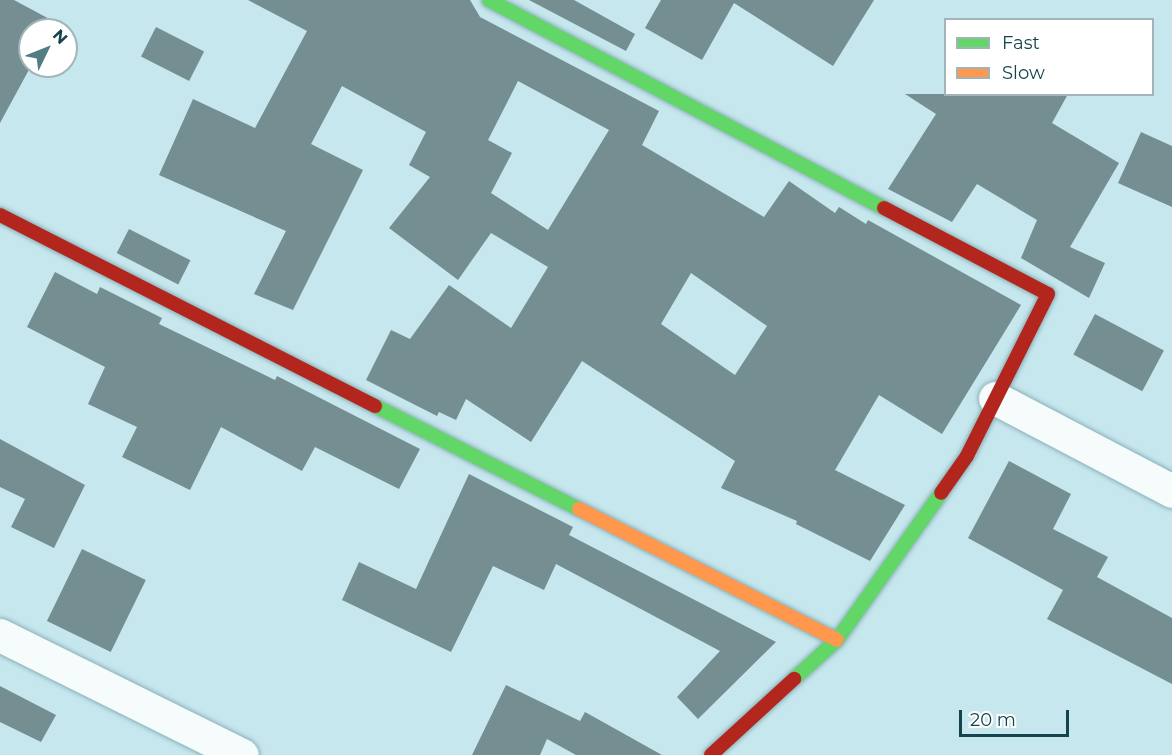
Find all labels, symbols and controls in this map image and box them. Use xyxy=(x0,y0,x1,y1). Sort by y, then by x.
north arrow xyxy=(18,18,78,78)
legend xyxy=(944,18,1154,96)
text: N xyxy=(49,26,71,48)
text: Fast xyxy=(1002,32,1040,54)
text: Slow xyxy=(1002,62,1045,84)
scale bar xyxy=(962,698,1072,736)
text: 20 m xyxy=(970,709,1016,731)

